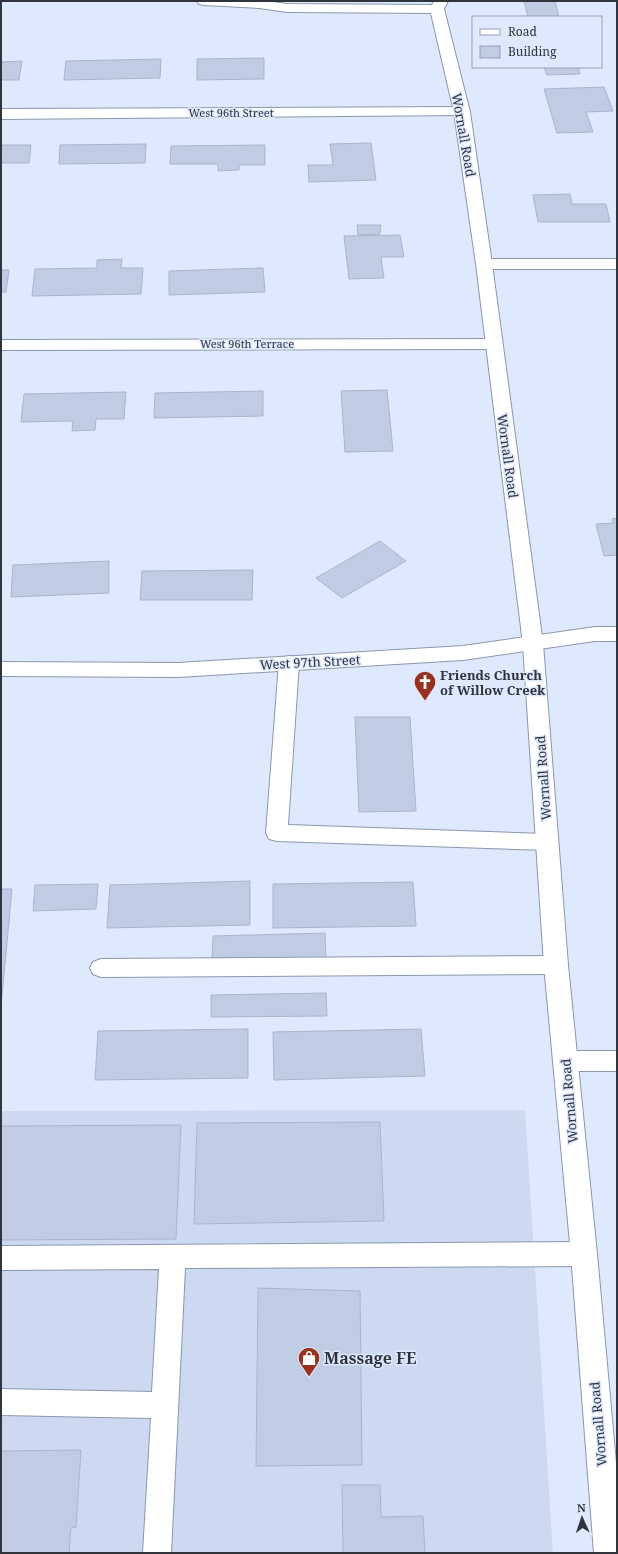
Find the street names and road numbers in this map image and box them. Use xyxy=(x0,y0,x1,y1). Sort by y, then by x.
street label: Wornall Road xyxy=(448,92,480,178)
street label: West 96th Street xyxy=(188,105,274,120)
street label: West 96th Terrace xyxy=(200,336,294,351)
street label: Wornall Road xyxy=(493,413,523,499)
street label: West 97th Street xyxy=(259,650,361,674)
street label: Wornall Road xyxy=(531,735,555,821)
street label: Wornall Road xyxy=(556,1058,582,1144)
street label: Wornall Road xyxy=(585,1381,611,1467)

